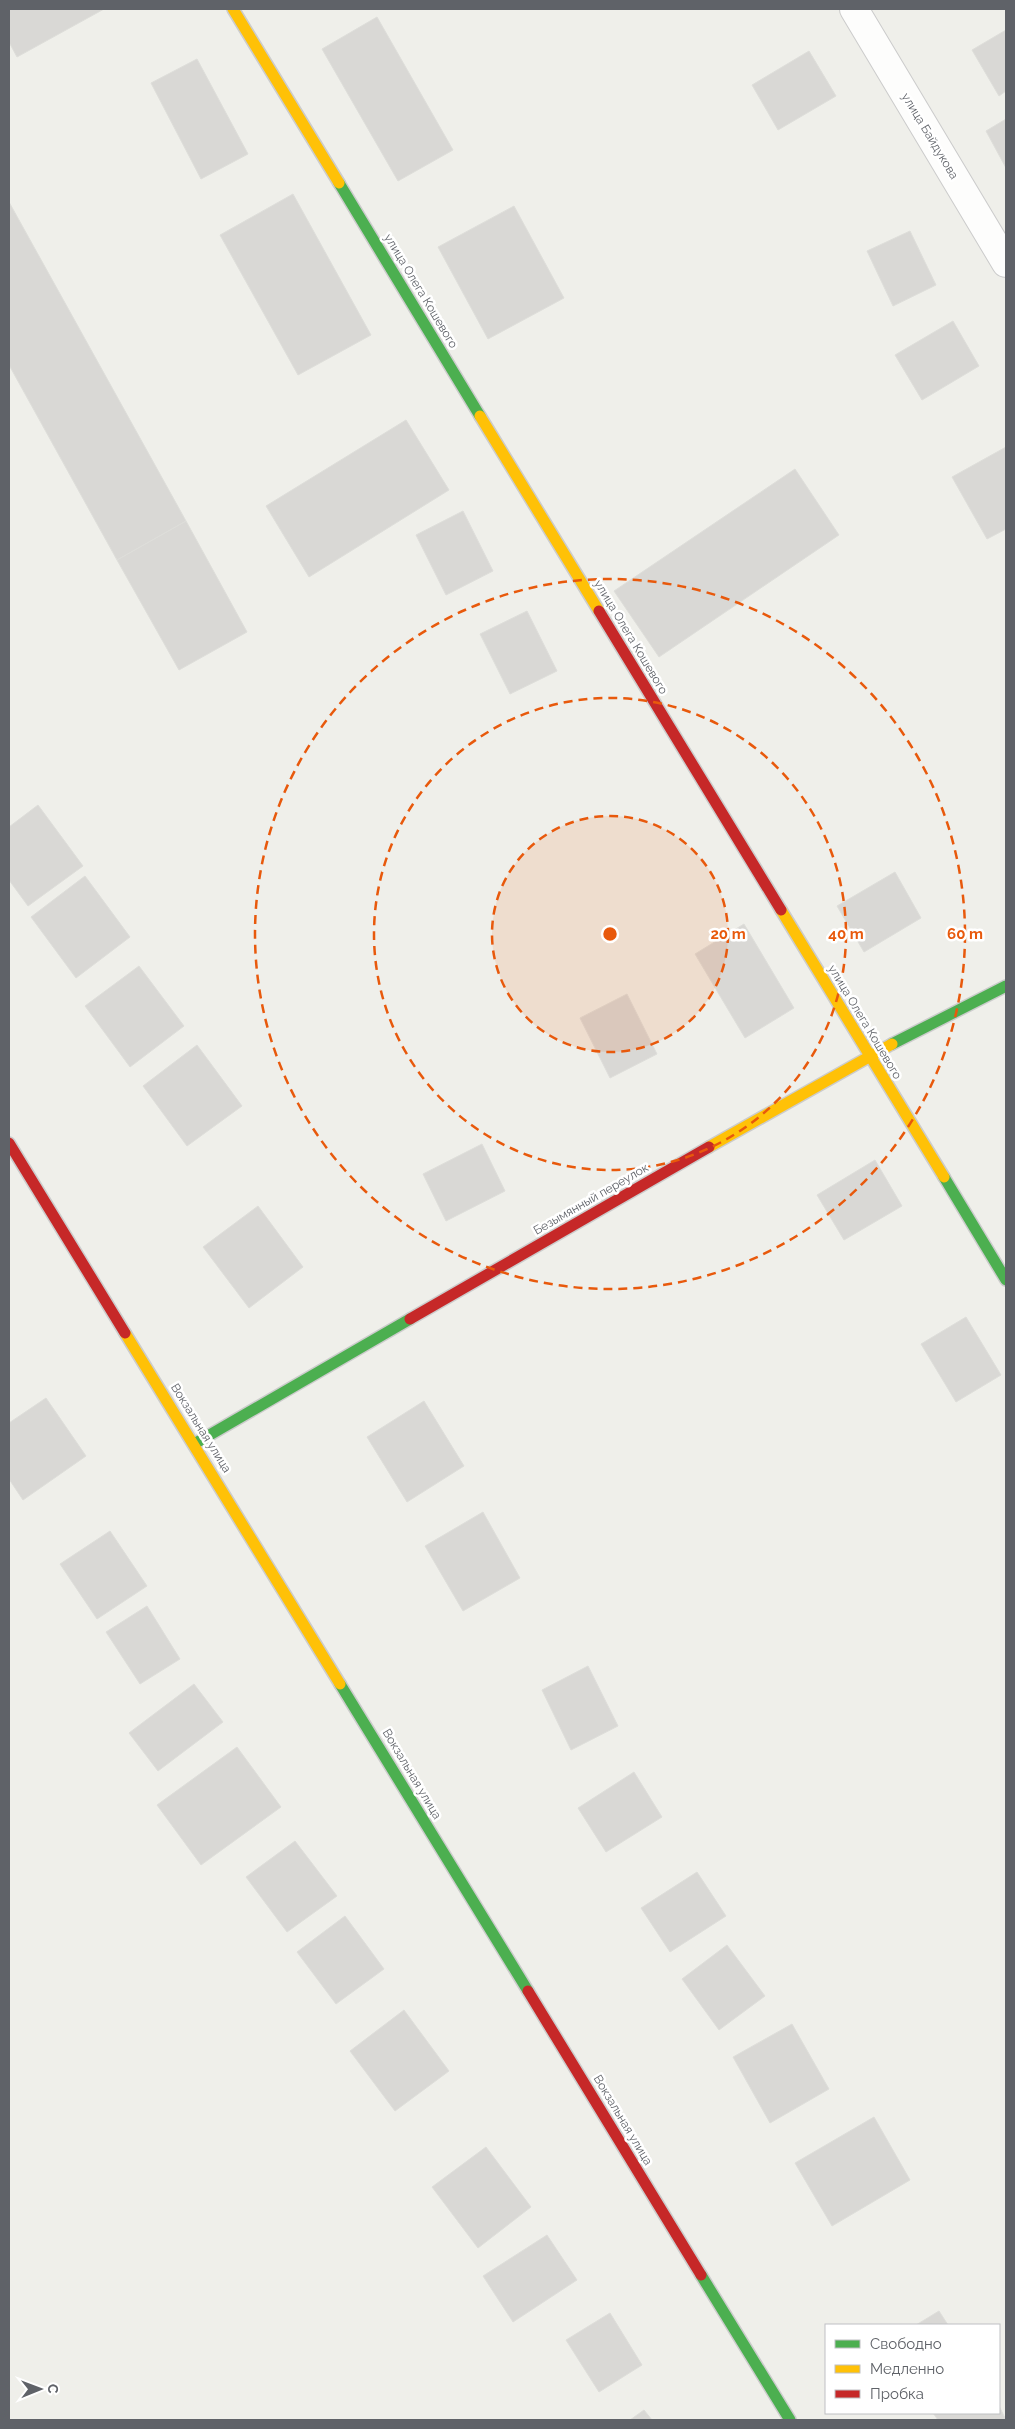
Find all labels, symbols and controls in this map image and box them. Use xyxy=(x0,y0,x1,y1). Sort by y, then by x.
street label: улица Байдукова xyxy=(899,90,961,182)
street label: улица Олега Кошевого xyxy=(381,231,461,351)
street label: улица Олега Кошевого xyxy=(591,577,671,697)
centre of rings xyxy=(601,925,619,943)
text: 20 m xyxy=(710,925,746,943)
text: 40 m xyxy=(828,925,864,943)
text: 60 m xyxy=(947,925,983,943)
street label: улица Олега Кошевого xyxy=(825,962,905,1082)
street label: Безымянный переулок xyxy=(531,1160,651,1238)
street label: Вокзальная улица xyxy=(168,1381,234,1475)
street label: Вокзальная улица xyxy=(380,1726,444,1822)
street label: Вокзальная улица xyxy=(591,2072,655,2168)
legend xyxy=(825,2324,1000,2414)
text: Свободно xyxy=(870,2335,942,2353)
text: Медленно xyxy=(870,2360,944,2378)
north arrow xyxy=(15,2364,65,2414)
text: С xyxy=(45,2384,61,2394)
text: Пробка xyxy=(870,2385,924,2403)

